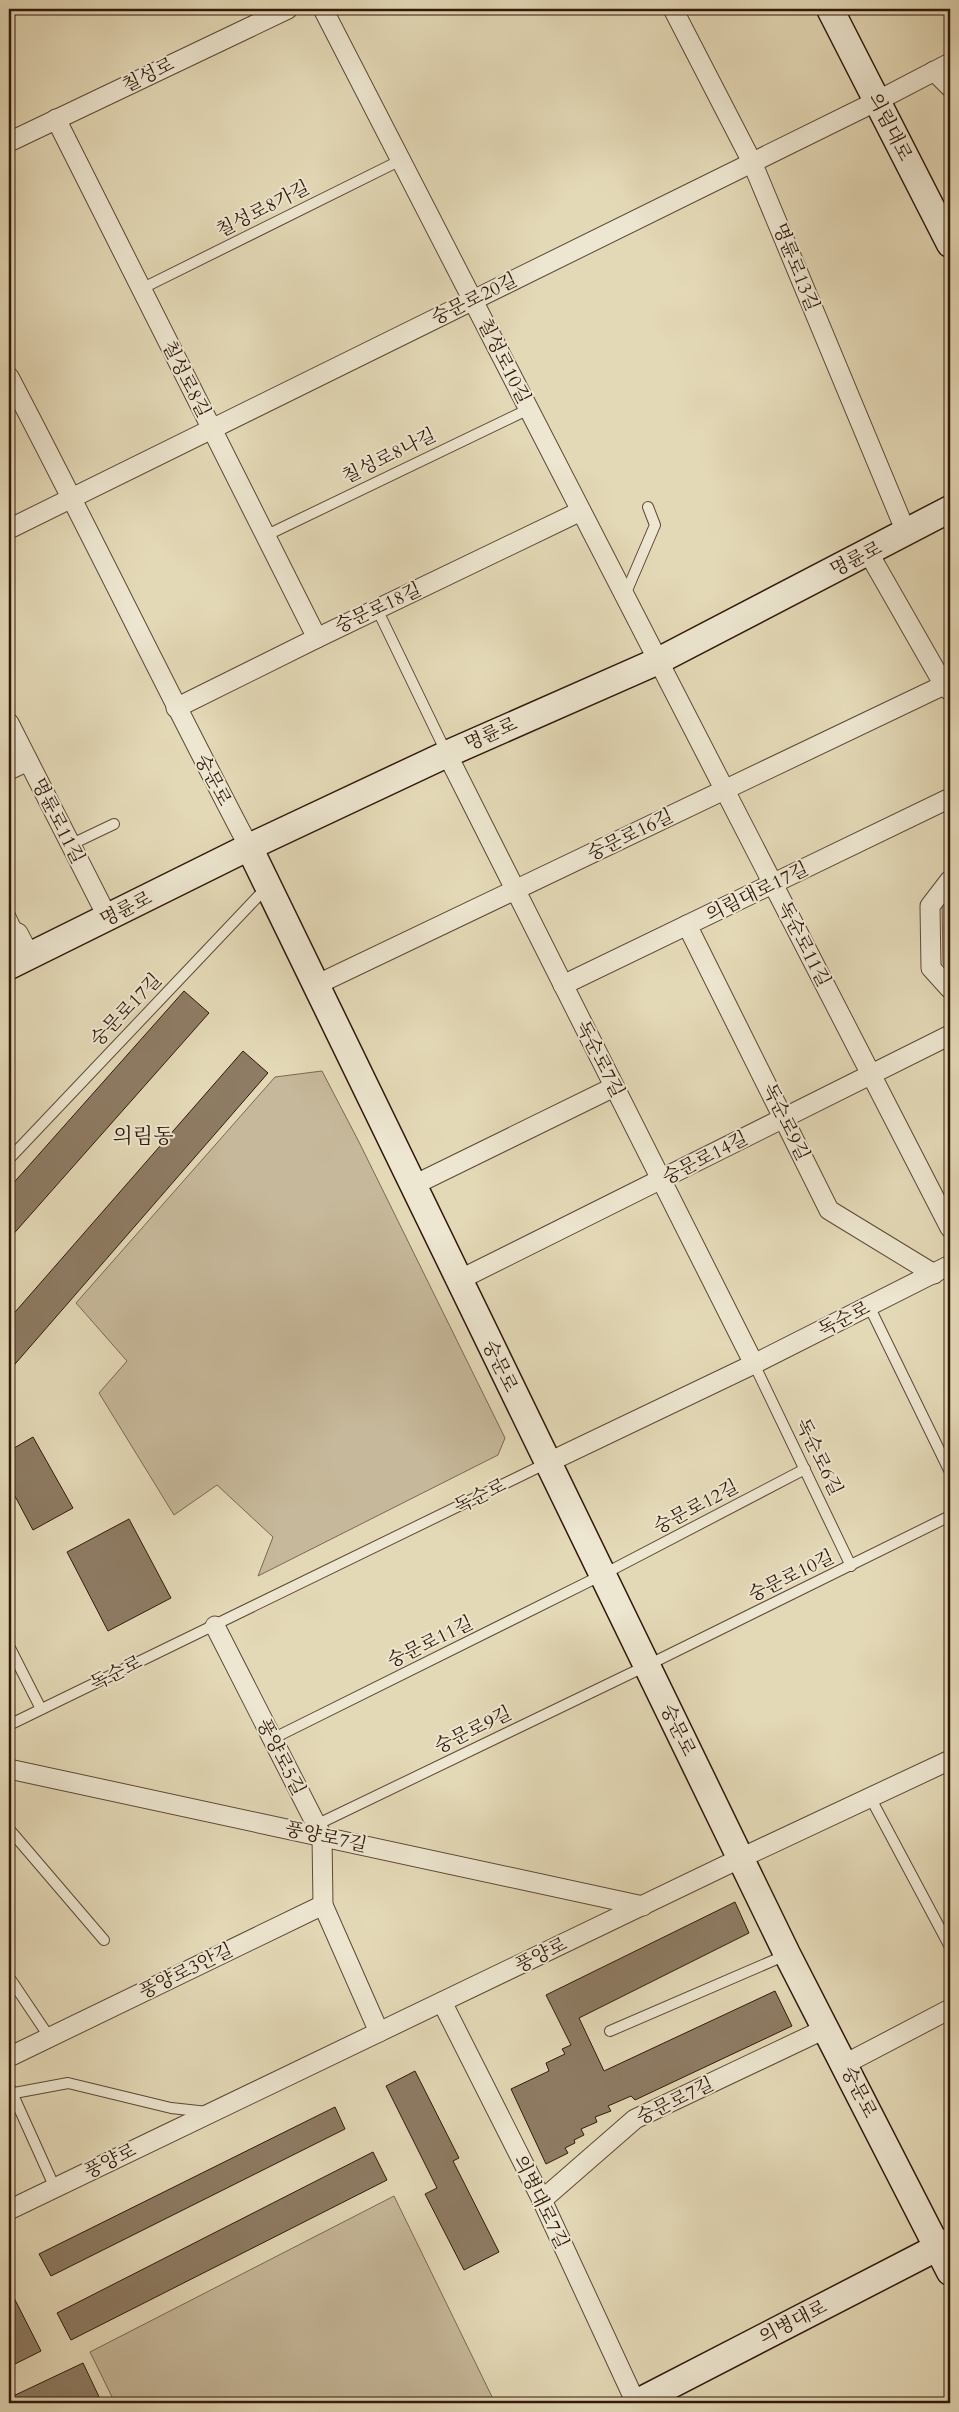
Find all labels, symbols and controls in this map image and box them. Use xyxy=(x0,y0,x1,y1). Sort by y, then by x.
street label: 칠성로 xyxy=(118,51,178,99)
street label: 의림대로 xyxy=(862,88,918,166)
street label: 칠성로8가길 xyxy=(212,174,314,244)
street label: 명륜로13길 xyxy=(767,219,825,315)
street label: 숭문로20길 xyxy=(427,267,521,331)
street label: 칠성로10길 xyxy=(471,314,537,408)
street label: 칠성로8길 xyxy=(156,336,216,422)
street label: 칠성로8나길 xyxy=(338,422,440,490)
street label: 명륜로 xyxy=(826,535,886,583)
street label: 숭문로18길 xyxy=(330,577,426,639)
street label: 명륜로 xyxy=(461,711,521,757)
street label: 숭문로 xyxy=(189,750,237,810)
street label: 명륜로11길 xyxy=(25,774,91,868)
street label: 숭문로16길 xyxy=(583,803,677,867)
street label: 의림대로17길 xyxy=(701,856,813,928)
street label: 명륜로 xyxy=(96,885,156,933)
street label: 독순로11길 xyxy=(771,897,837,991)
street label: 숭문로17길 xyxy=(84,968,168,1052)
street label: 독순로7길 xyxy=(570,1016,630,1102)
street label: 독순로9길 xyxy=(756,1079,816,1165)
district label: 의림동 xyxy=(113,1122,173,1151)
street label: 숭문로14길 xyxy=(658,1125,752,1191)
street label: 독순로 xyxy=(814,1295,874,1343)
street label: 숭문로 xyxy=(476,1336,524,1396)
street label: 독순로6길 xyxy=(789,1414,849,1500)
street label: 독순로 xyxy=(450,1472,510,1520)
street label: 숭문로12길 xyxy=(649,1474,743,1540)
street label: 숭문로10길 xyxy=(744,1544,838,1608)
street label: 숭문로11길 xyxy=(383,1610,477,1674)
street label: 독순로 xyxy=(86,1649,146,1697)
street label: 숭문로9길 xyxy=(430,1700,516,1760)
street label: 숭문로 xyxy=(654,1700,702,1760)
street label: 풍양로5길 xyxy=(251,1714,311,1800)
street label: 풍양로7길 xyxy=(283,1816,369,1858)
street label: 풍양로 xyxy=(511,1931,571,1979)
street label: 풍양로3안길 xyxy=(135,1937,237,2005)
street label: 숭문로 xyxy=(835,2062,883,2122)
street label: 숭문로7길 xyxy=(632,2071,718,2131)
street label: 풍양로 xyxy=(80,2137,140,2185)
street label: 의병대로7길 xyxy=(507,2151,575,2253)
street label: 의병대로 xyxy=(754,2294,832,2350)

